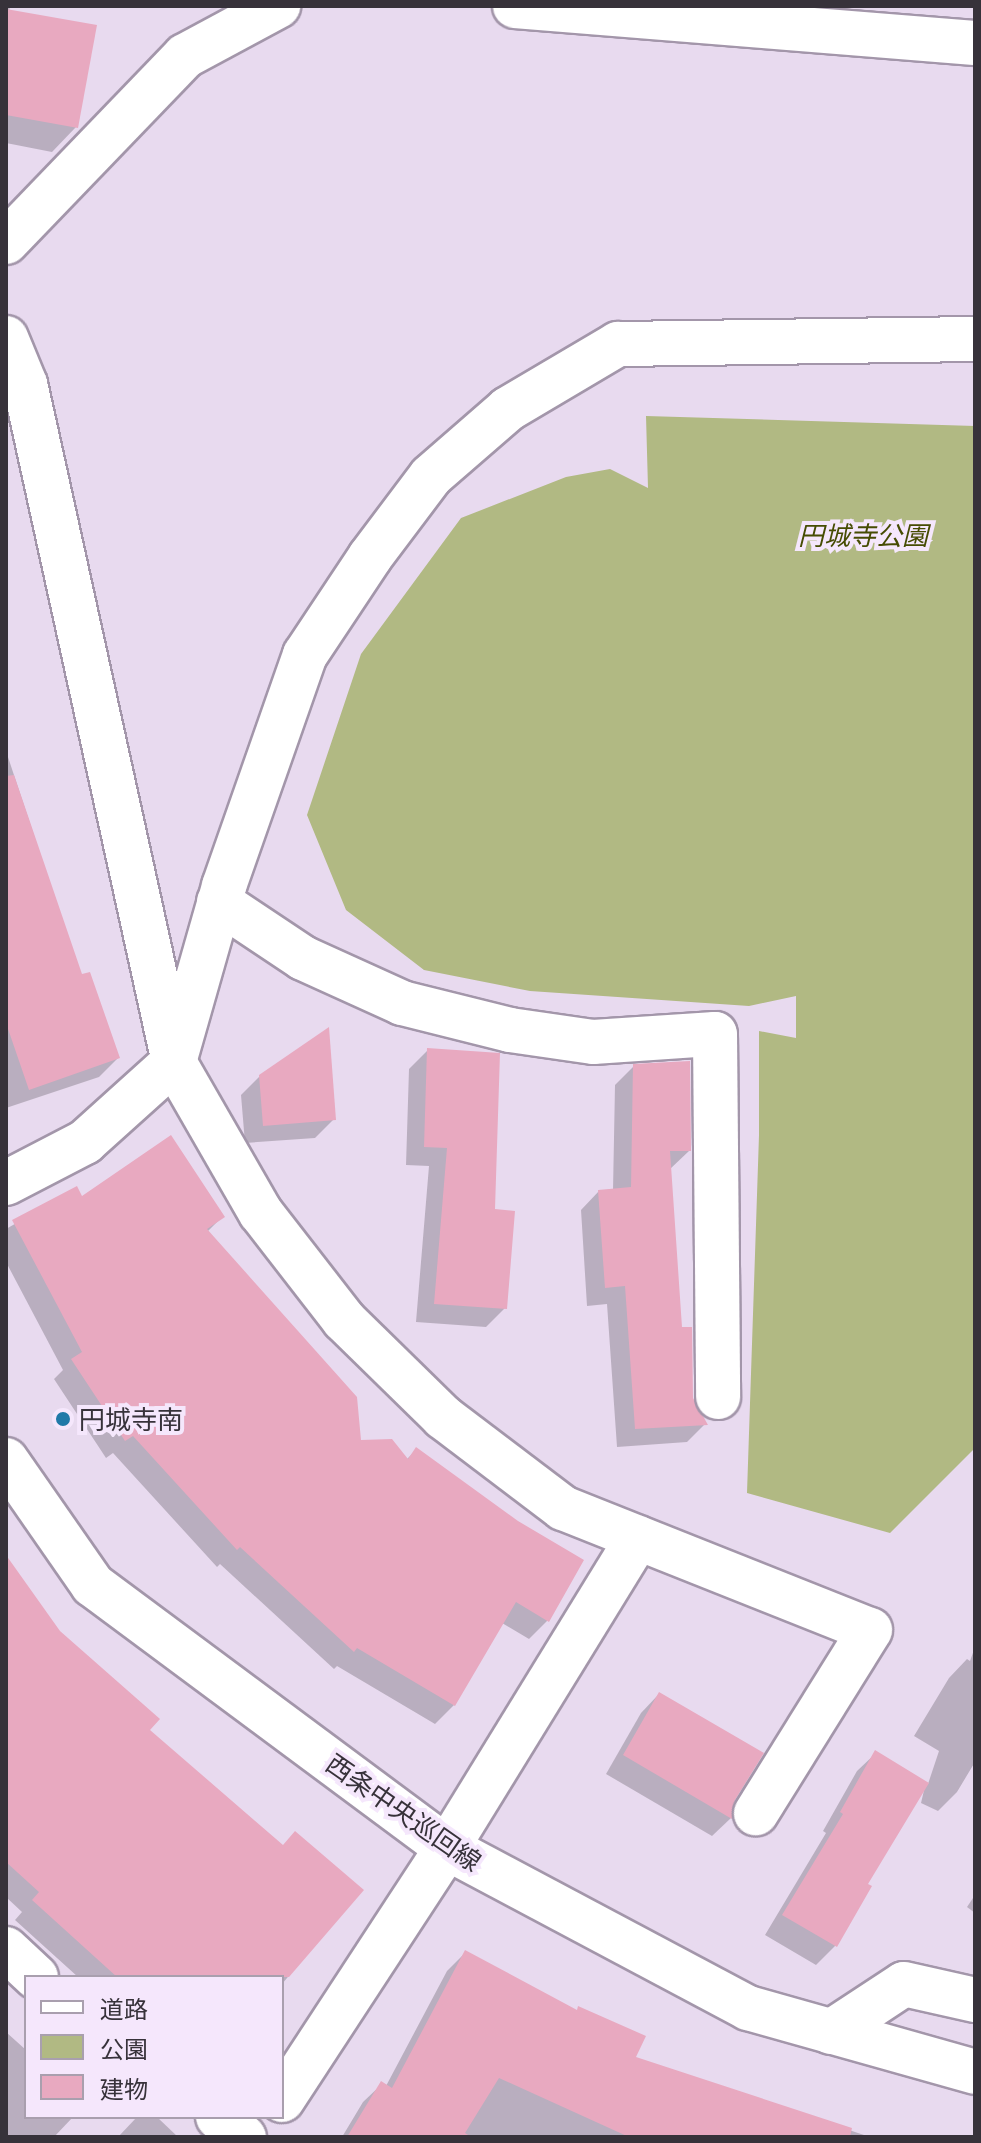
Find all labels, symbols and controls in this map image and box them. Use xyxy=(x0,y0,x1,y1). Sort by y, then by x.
park label: 円城寺公園 xyxy=(798,519,928,551)
place label: 円城寺南 xyxy=(79,1403,183,1435)
marker: 円城寺南 xyxy=(54,1410,72,1428)
street label: 西条中央巡回線 xyxy=(321,1747,487,1877)
legend xyxy=(24,1975,284,2119)
text: 道路 xyxy=(100,1992,148,2024)
text: 公園 xyxy=(100,2032,148,2064)
text: 建物 xyxy=(100,2072,148,2104)

